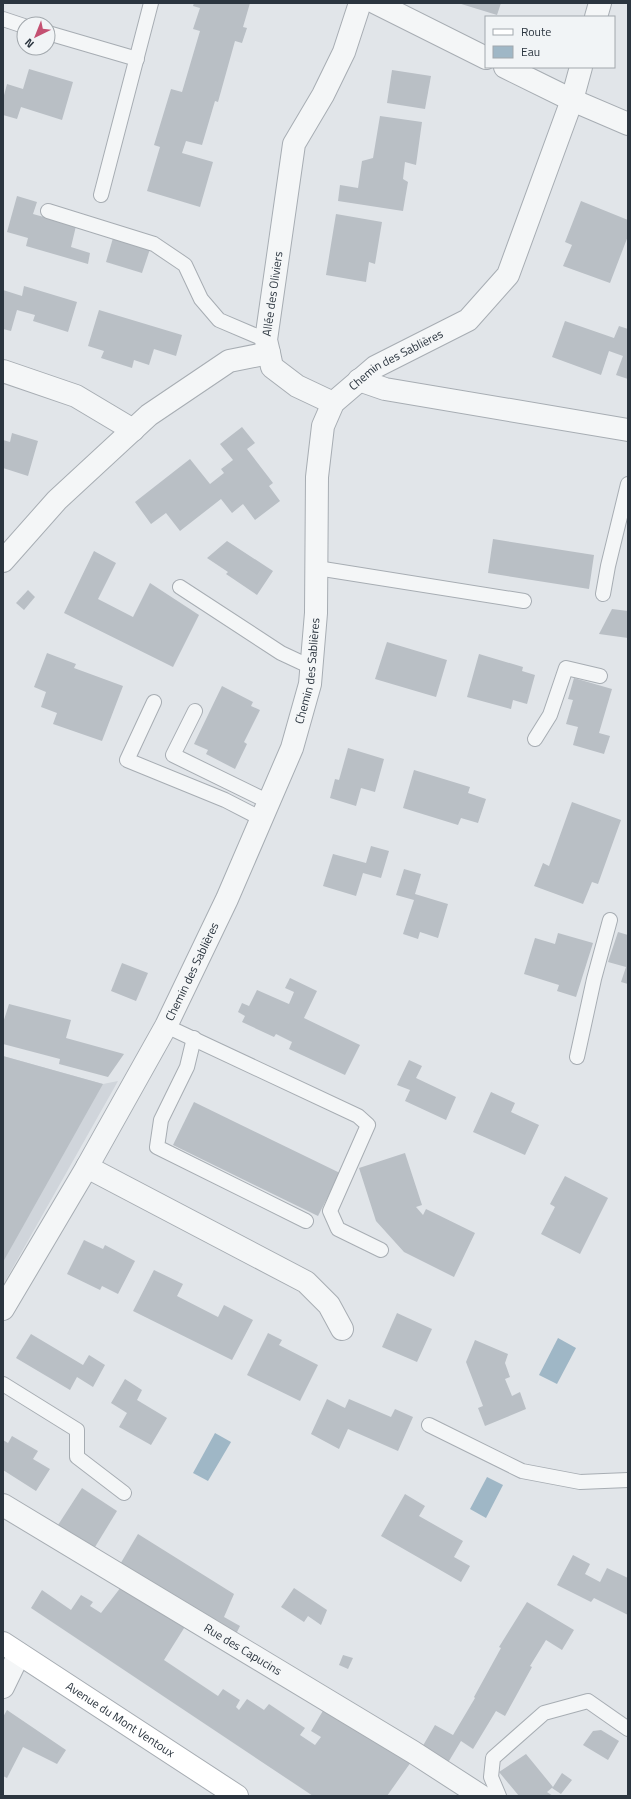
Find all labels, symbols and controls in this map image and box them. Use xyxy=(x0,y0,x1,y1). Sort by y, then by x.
north arrow xyxy=(16,16,56,56)
legend xyxy=(485,16,615,68)
text: Route xyxy=(521,22,551,41)
text: N xyxy=(21,35,37,52)
text: Eau xyxy=(521,42,540,61)
street label: Allée des Oliviers xyxy=(257,250,288,338)
street label: Chemin des Sablières xyxy=(344,324,447,395)
street label: Chemin des Sablières xyxy=(289,617,325,726)
street label: Chemin des Sablières xyxy=(160,918,224,1024)
street label: Rue des Capucins xyxy=(200,1618,286,1680)
street label: Avenue du Mont Ventoux xyxy=(62,1677,179,1762)

